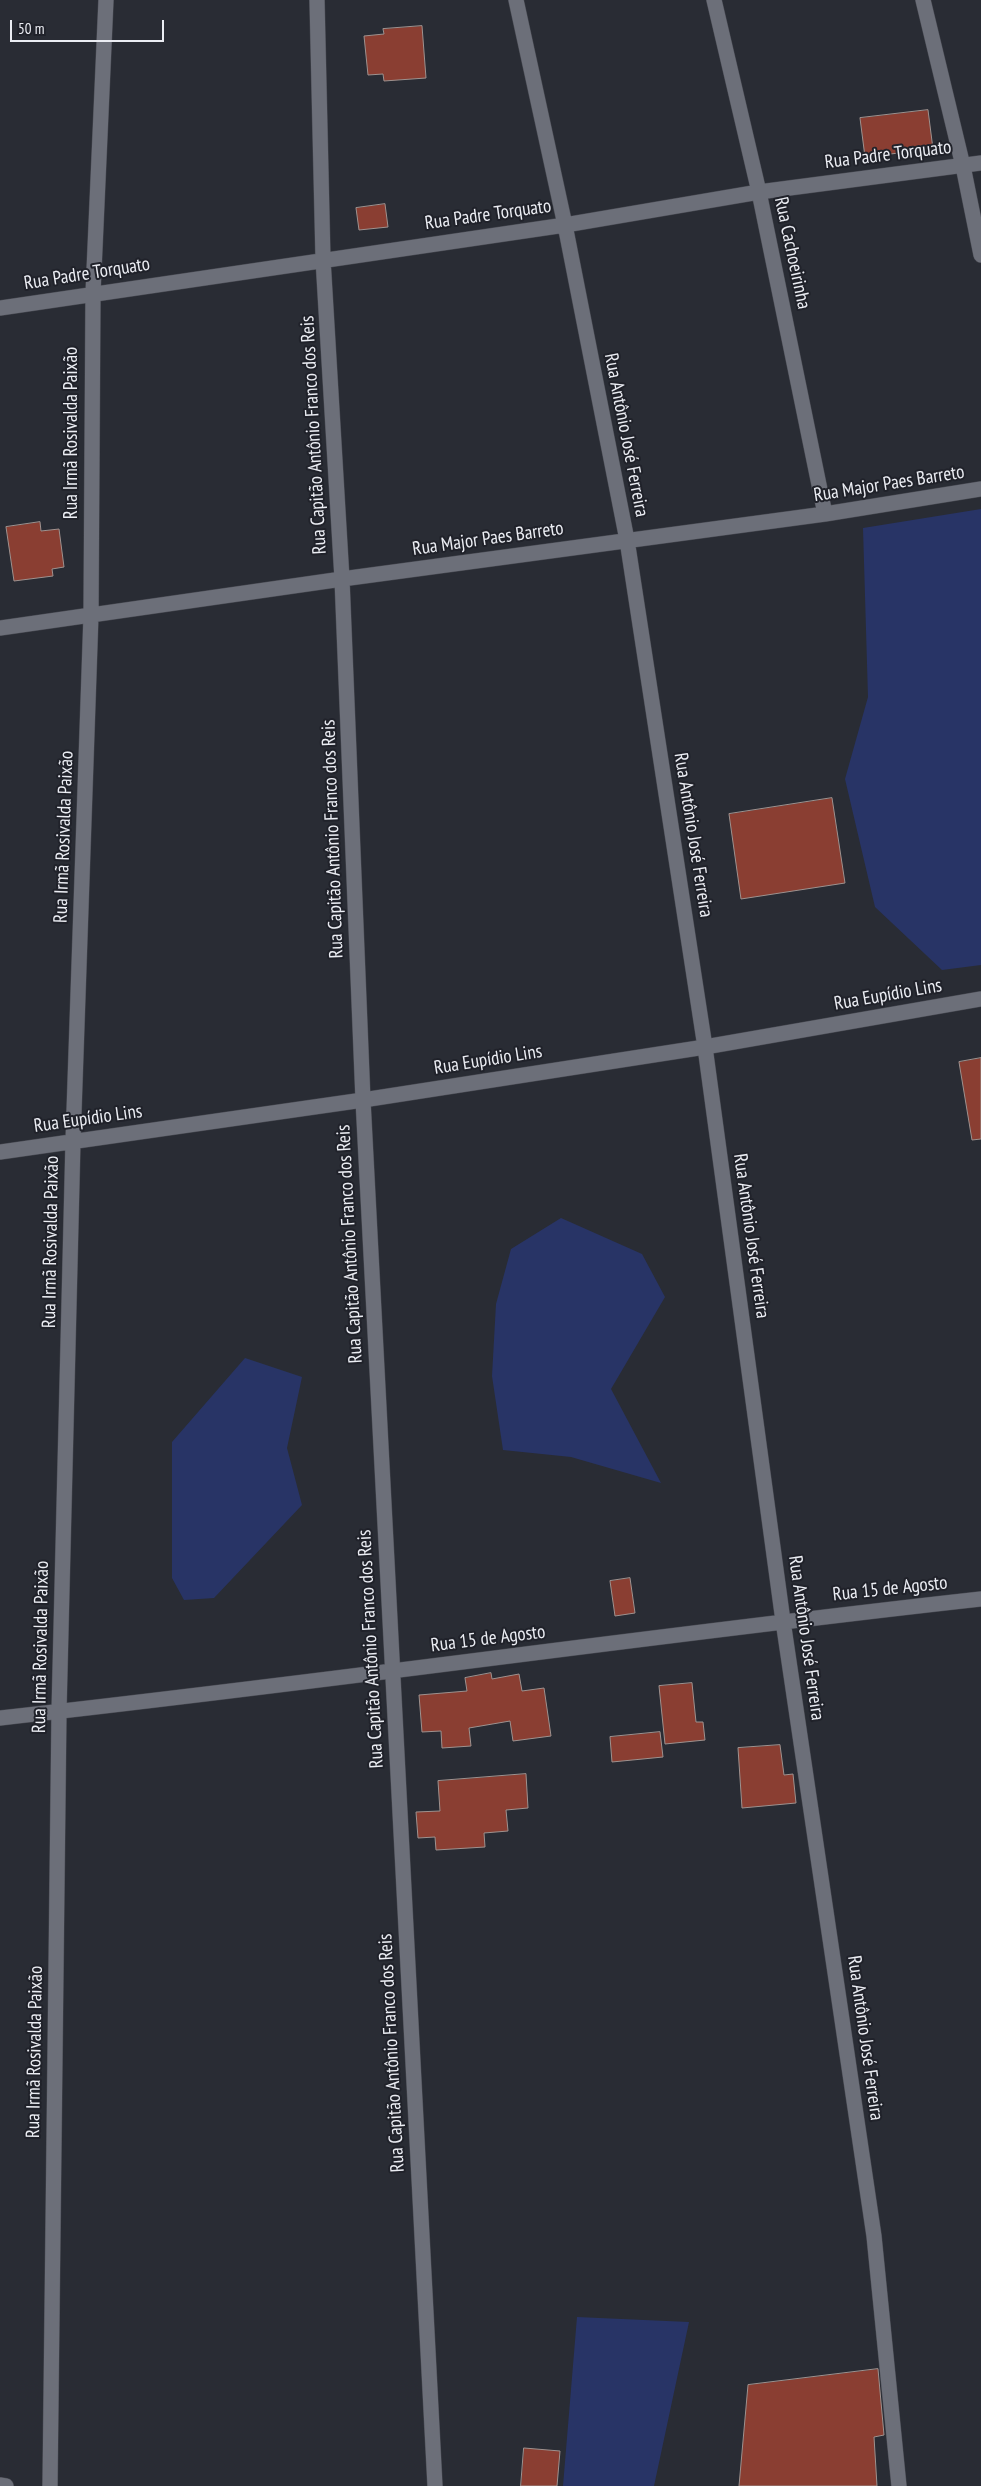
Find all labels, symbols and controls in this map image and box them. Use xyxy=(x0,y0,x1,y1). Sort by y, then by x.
scale bar xyxy=(12,10,166,42)
text: 50 m xyxy=(18,19,44,38)
street label: Rua Padre Torquato xyxy=(823,136,953,174)
street label: Rua Padre Torquato xyxy=(423,195,553,235)
street label: Rua Cachoeirinha xyxy=(769,195,815,311)
street label: Rua Padre Torquato xyxy=(22,253,152,295)
street label: Rua Capitão Antônio Franco dos Reis xyxy=(296,315,332,555)
street label: Rua Irmã Rosivalda Paixão xyxy=(61,347,83,519)
street label: Rua Antônio José Ferreira xyxy=(599,351,653,519)
street label: Rua Major Paes Barreto xyxy=(812,461,966,507)
street label: Rua Major Paes Barreto xyxy=(411,517,565,561)
street label: Rua Capitão Antônio Franco dos Reis xyxy=(317,719,349,959)
street label: Rua Irmã Rosivalda Paixão xyxy=(50,750,78,924)
street label: Rua Antônio José Ferreira xyxy=(669,751,717,919)
street label: Rua Eupídio Lins xyxy=(832,974,944,1016)
street label: Rua Eupídio Lins xyxy=(432,1040,544,1080)
street label: Rua Eupídio Lins xyxy=(32,1100,144,1138)
street label: Rua Capitão Antônio Franco dos Reis xyxy=(332,1124,368,1364)
street label: Rua Antônio José Ferreira xyxy=(728,1152,774,1320)
street label: Rua Irmã Rosivalda Paixão xyxy=(38,1156,64,1328)
street label: Rua Capitão Antônio Franco dos Reis xyxy=(353,1529,389,1769)
street label: Rua Antônio José Ferreira xyxy=(783,1554,829,1722)
street label: Rua Irmã Rosivalda Paixão xyxy=(28,1561,54,1733)
street label: Rua 15 de Agosto xyxy=(832,1572,948,1606)
street label: Rua 15 de Agosto xyxy=(429,1621,547,1657)
street label: Rua Capitão Antônio Franco dos Reis xyxy=(374,1933,410,2173)
street label: Rua Antônio José Ferreira xyxy=(842,1954,888,2122)
street label: Rua Irmã Rosivalda Paixão xyxy=(22,1966,48,2138)

